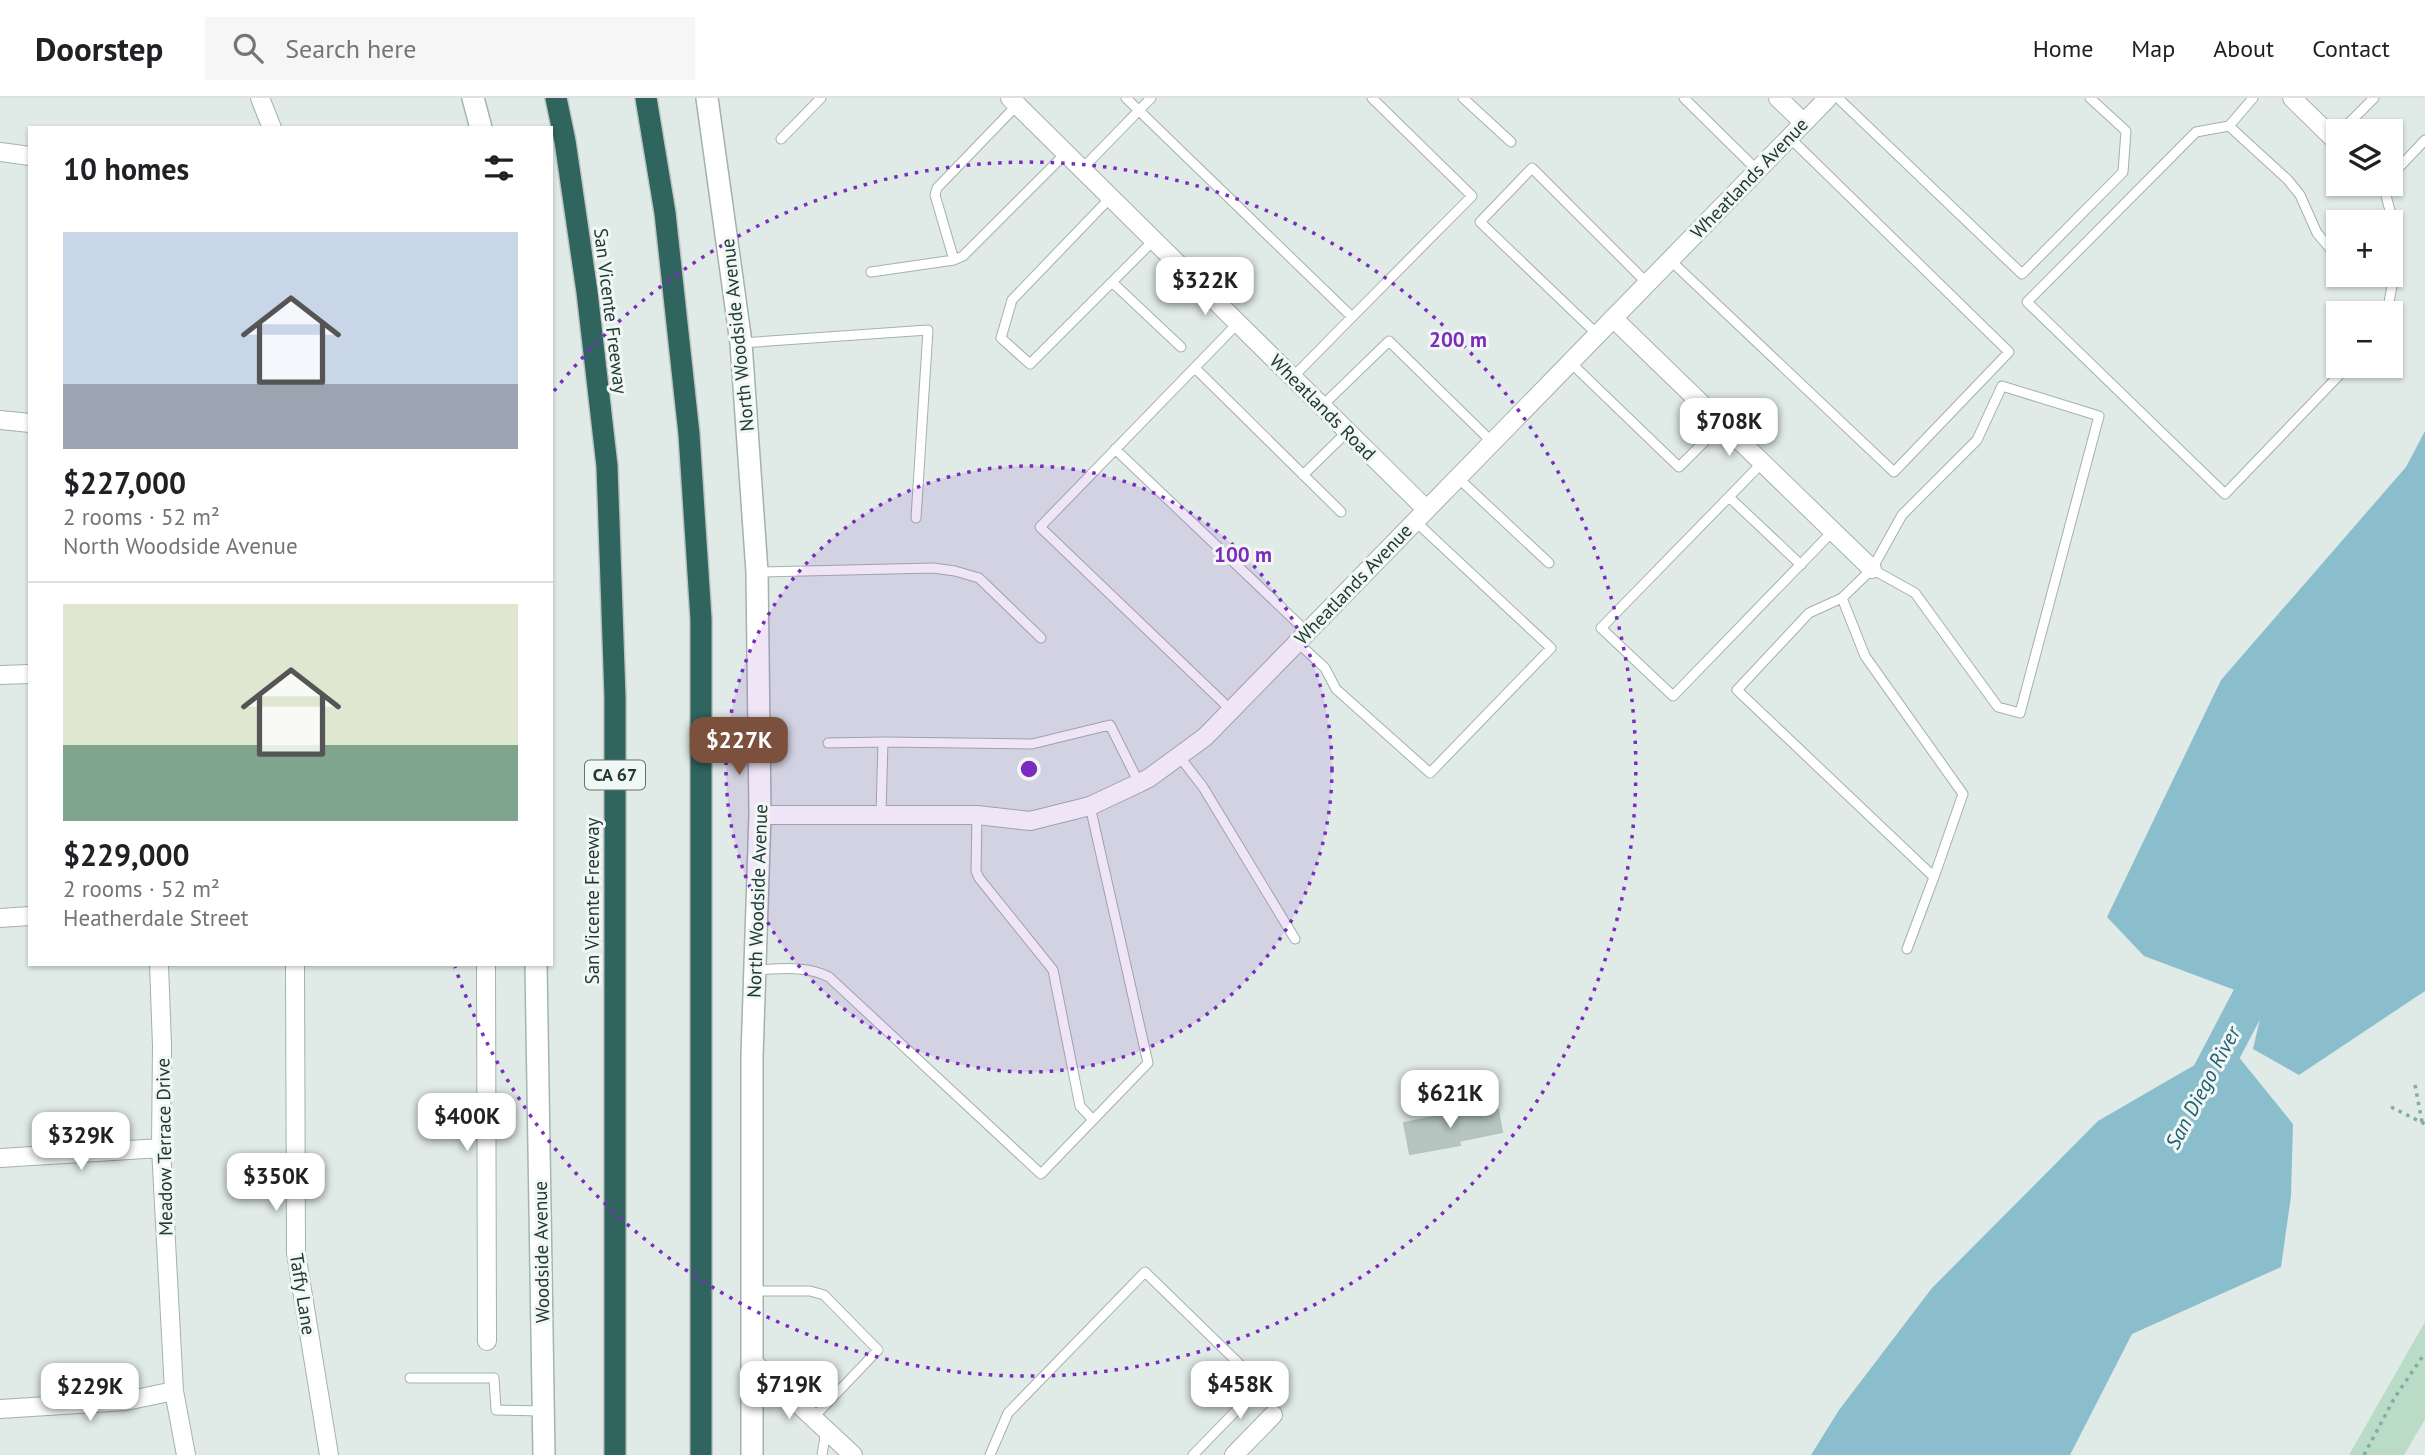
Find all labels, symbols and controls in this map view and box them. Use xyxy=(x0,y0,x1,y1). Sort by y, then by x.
search box xyxy=(205,17,695,80)
text: Doorstep xyxy=(35,27,163,70)
icon: search xyxy=(229,29,267,67)
text: Search here xyxy=(285,32,416,65)
text: Home xyxy=(2033,33,2093,64)
text: Map xyxy=(2131,33,2175,64)
text: About xyxy=(2213,33,2274,64)
text: Contact xyxy=(2312,33,2390,64)
street label: Wheatlands Avenue xyxy=(1685,112,1813,244)
map controls xyxy=(2326,119,2403,378)
button: layers xyxy=(2326,119,2403,196)
text: 10 homes xyxy=(63,149,189,188)
icon: filters xyxy=(480,149,518,187)
button: + xyxy=(2326,210,2403,287)
street label: San Vicente Freeway xyxy=(589,227,633,395)
street label: North Woodside Avenue xyxy=(715,237,759,433)
pin: $322K xyxy=(1156,258,1254,317)
text: $322K xyxy=(1172,265,1238,294)
icon: home xyxy=(228,277,354,403)
button: − xyxy=(2326,301,2403,378)
text: 200 m xyxy=(1429,326,1487,353)
street label: Wheatlands Road xyxy=(1265,349,1381,465)
pin: $708K xyxy=(1680,398,1778,458)
text: $708K xyxy=(1696,406,1762,435)
text: $227,000 xyxy=(63,463,186,502)
text: 2 rooms · 52 m² xyxy=(63,502,220,531)
street label: Wheatlands Avenue xyxy=(1289,518,1417,650)
text: North Woodside Avenue xyxy=(63,531,298,560)
text: 100 m xyxy=(1214,541,1272,568)
icon: home xyxy=(228,649,354,775)
pin: $227K xyxy=(690,718,788,777)
text: $227K xyxy=(706,725,772,754)
centre of rings xyxy=(1017,757,1041,781)
road number: CA 67 xyxy=(585,760,645,790)
street label: North Woodside Avenue xyxy=(742,804,772,998)
street label: San Vicente Freeway xyxy=(580,817,604,984)
text: $229,000 xyxy=(63,835,190,874)
text: 2 rooms · 52 m² xyxy=(63,874,220,903)
text: Heatherdale Street xyxy=(63,903,249,932)
water label: San Diego River xyxy=(2159,1020,2247,1154)
street label: Meadow Terrace Drive xyxy=(150,1058,178,1236)
pin: $621K xyxy=(1401,1070,1499,1130)
text: $621K xyxy=(1417,1078,1483,1107)
pin: $400K xyxy=(418,1094,516,1153)
text: $400K xyxy=(434,1101,500,1130)
pin: $329K xyxy=(32,1112,130,1172)
text: $329K xyxy=(48,1120,114,1149)
pin: $350K xyxy=(227,1154,325,1213)
text: $350K xyxy=(243,1161,309,1190)
street label: Woodside Avenue xyxy=(528,1181,554,1323)
street label: Taffy Lane xyxy=(285,1251,321,1337)
pin: $719K xyxy=(740,1362,838,1421)
pin: $458K xyxy=(1191,1362,1289,1421)
pin: $229K xyxy=(41,1364,139,1423)
text: $719K xyxy=(756,1369,822,1398)
text: $458K xyxy=(1207,1369,1273,1398)
text: $229K xyxy=(57,1371,123,1400)

